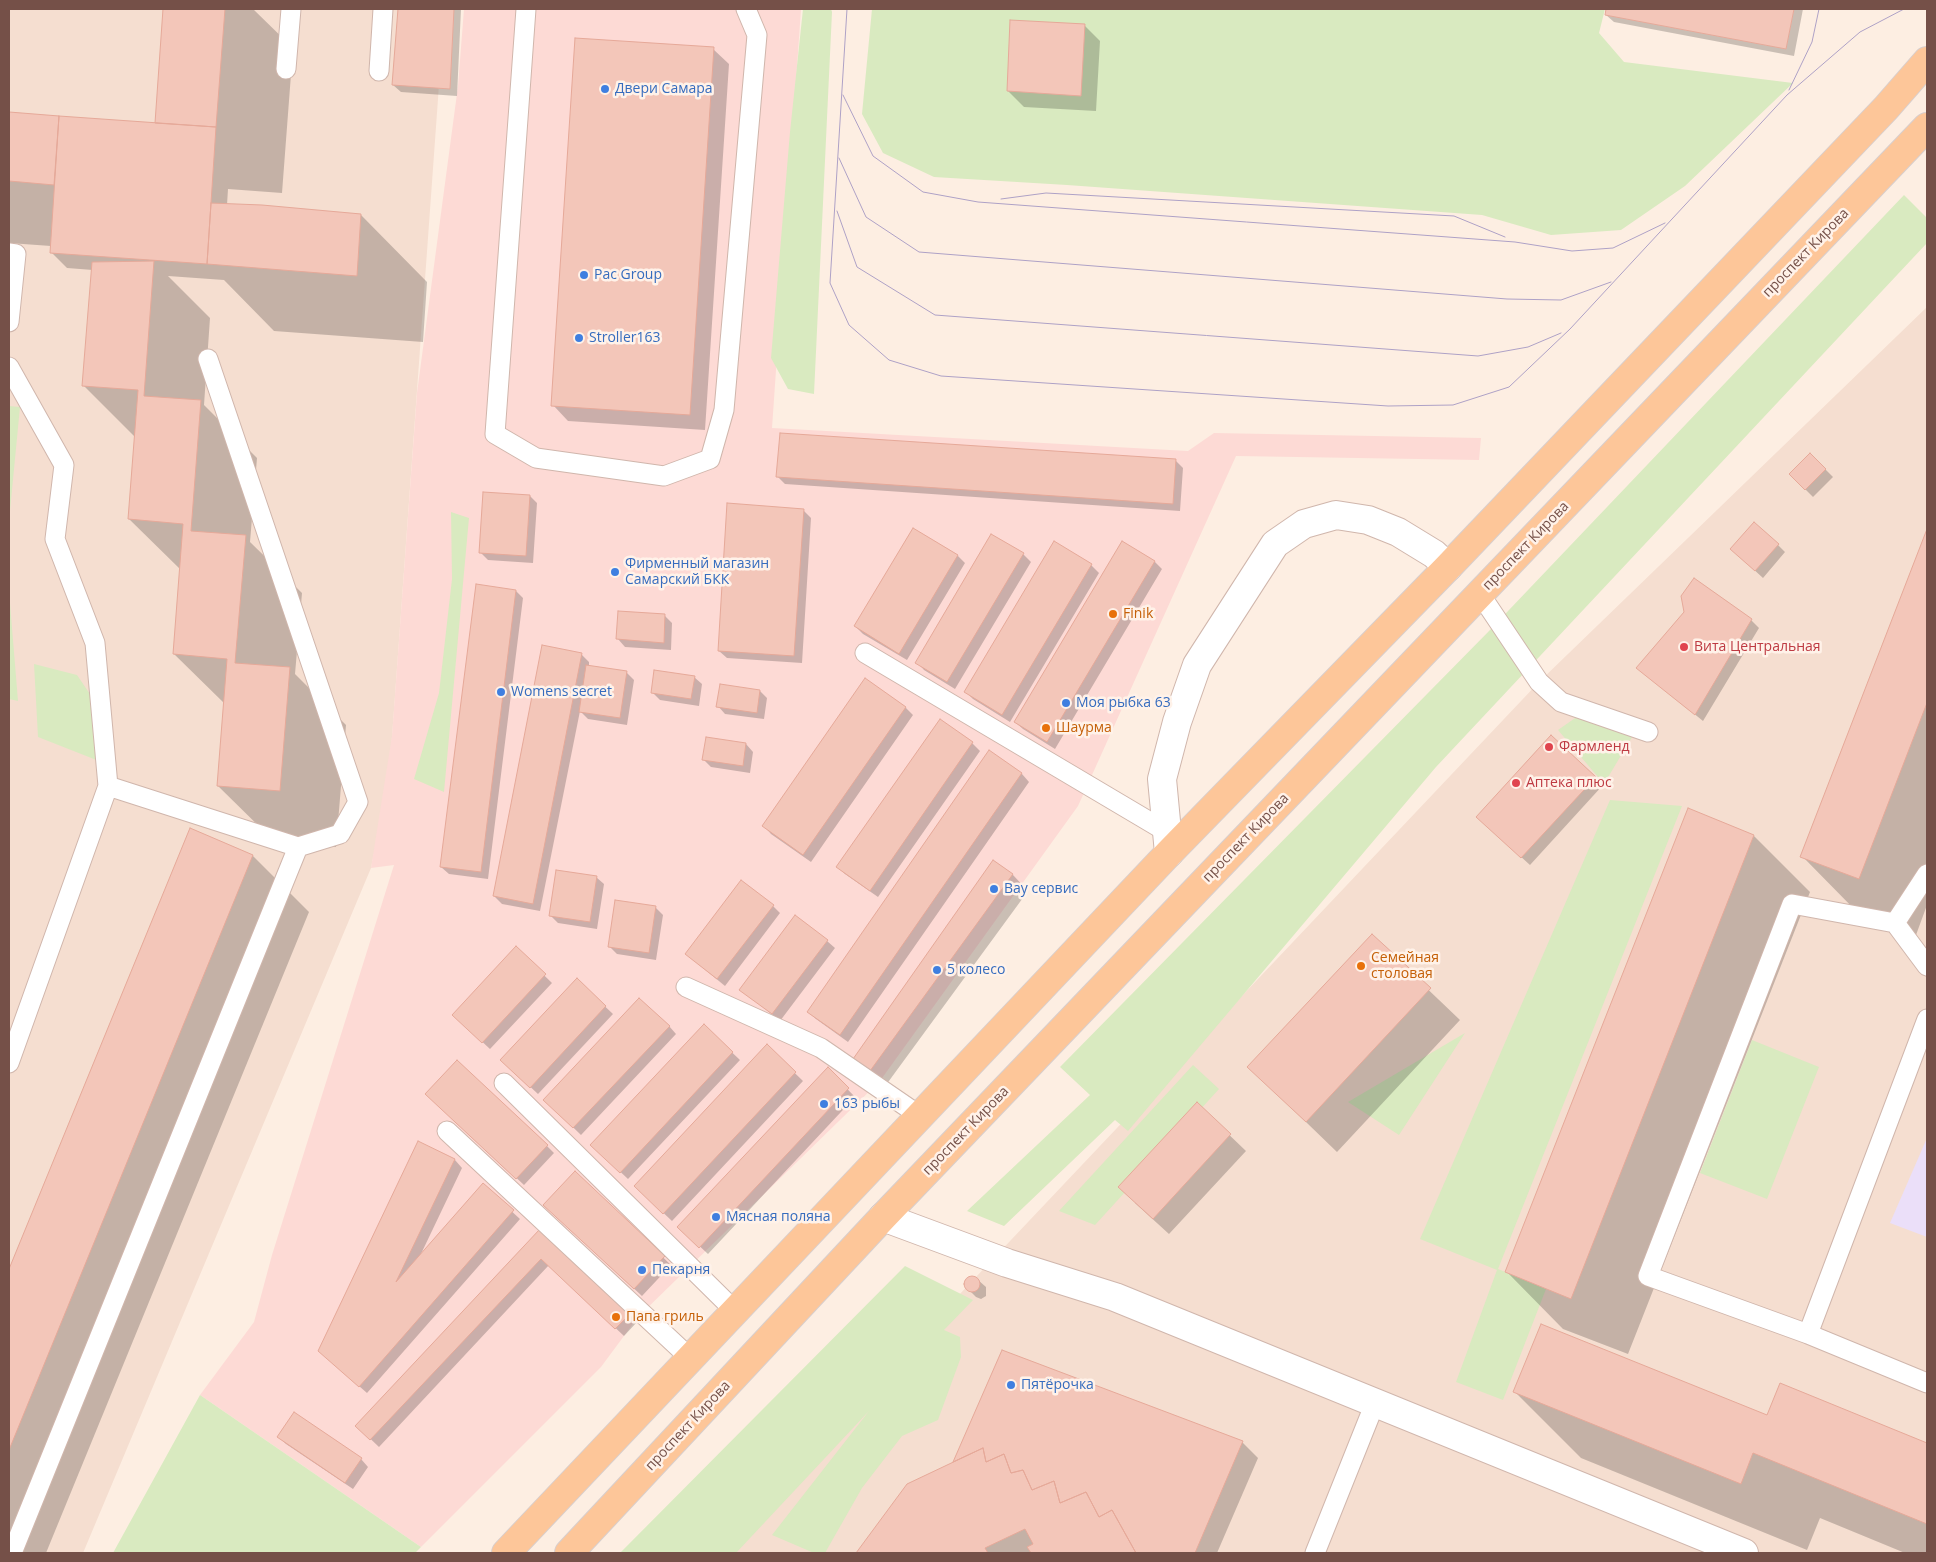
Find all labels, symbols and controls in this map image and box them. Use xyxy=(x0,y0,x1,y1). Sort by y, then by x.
place label: Двери Самара xyxy=(615,81,713,97)
marker: Двери Самара xyxy=(599,83,611,95)
street label: проспект Кирова xyxy=(1759,205,1853,301)
place label: Pac Group xyxy=(594,267,662,283)
marker: Pac Group xyxy=(578,269,590,281)
place label: Stroller163 xyxy=(589,330,660,346)
marker: Stroller163 xyxy=(573,332,585,344)
street label: проспект Кирова xyxy=(1479,498,1573,594)
place label: Фирменный магазин Самарский БКК xyxy=(625,556,769,588)
marker: Фирменный магазин Самарский БКК xyxy=(609,566,621,578)
place label: Finik xyxy=(1123,606,1153,622)
marker: Finik xyxy=(1107,608,1119,620)
place label: Вита Центральная xyxy=(1694,639,1821,655)
marker: Вита Центральная xyxy=(1678,641,1690,653)
place label: Womens secret xyxy=(511,684,612,700)
marker: Womens secret xyxy=(495,686,507,698)
place label: Моя рыбка 63 xyxy=(1076,695,1171,711)
marker: Моя рыбка 63 xyxy=(1060,697,1072,709)
place label: Шаурма xyxy=(1056,720,1112,736)
marker: Шаурма xyxy=(1040,722,1052,734)
place label: Фармленд xyxy=(1559,739,1630,755)
marker: Фармленд xyxy=(1543,741,1555,753)
place label: Аптека плюс xyxy=(1526,775,1612,791)
marker: Аптека плюс xyxy=(1510,777,1522,789)
street label: проспект Кирова xyxy=(1199,790,1293,886)
place label: Вау сервис xyxy=(1004,881,1078,897)
marker: Вау сервис xyxy=(988,883,1000,895)
place label: Семейная столовая xyxy=(1371,950,1439,982)
marker: Семейная столовая xyxy=(1355,960,1367,972)
place label: 5 колесо xyxy=(947,962,1005,978)
marker: 5 колесо xyxy=(931,964,943,976)
street label: проспект Кирова xyxy=(919,1083,1013,1179)
place label: 163 рыбы xyxy=(834,1096,900,1112)
marker: 163 рыбы xyxy=(818,1098,830,1110)
place label: Мясная поляна xyxy=(726,1209,831,1225)
marker: Мясная поляна xyxy=(710,1211,722,1223)
place label: Пекарня xyxy=(652,1262,710,1278)
marker: Пекарня xyxy=(636,1264,648,1276)
place label: Папа гриль xyxy=(626,1309,704,1325)
marker: Папа гриль xyxy=(610,1311,622,1323)
place label: Пятёрочка xyxy=(1021,1377,1094,1393)
street label: проспект Кирова xyxy=(642,1378,734,1474)
marker: Пятёрочка xyxy=(1005,1379,1017,1391)

